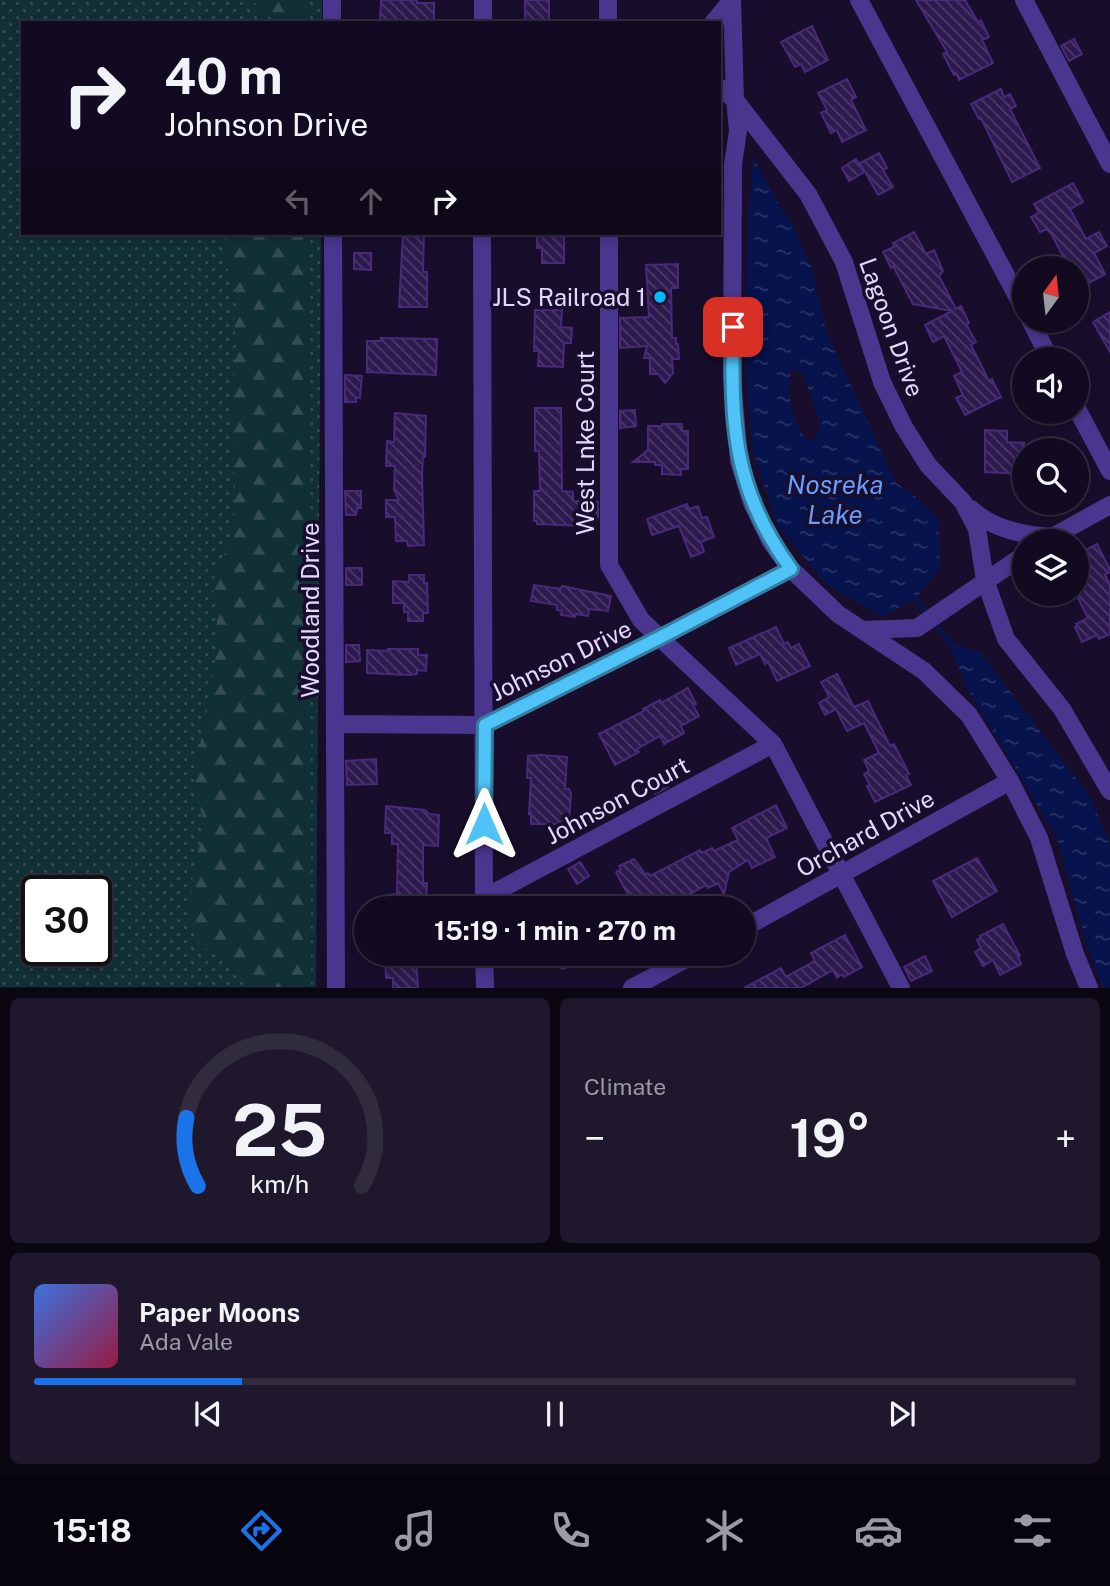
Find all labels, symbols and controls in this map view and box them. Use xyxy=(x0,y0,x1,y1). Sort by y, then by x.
text: 40 m xyxy=(164,47,283,105)
icon: right xyxy=(49,49,140,140)
text: Johnson Drive xyxy=(164,106,368,143)
icon: left xyxy=(279,182,317,220)
icon: ahead xyxy=(352,182,390,220)
icon: right xyxy=(425,182,463,220)
street label: Lagoon Drive xyxy=(854,254,930,400)
north arrow xyxy=(1012,256,1088,332)
map controls xyxy=(1012,256,1089,606)
place label: JLS Railroad 1 xyxy=(492,283,646,311)
marker: JLS Railroad 1 xyxy=(652,289,668,305)
pin xyxy=(703,297,763,357)
icon: arrive xyxy=(714,308,752,346)
button: sound xyxy=(1012,347,1089,424)
street label: West Lnke Court xyxy=(571,351,599,535)
button: search xyxy=(1012,438,1089,515)
water label: Nosreka Lake xyxy=(787,469,883,530)
street label: Woodland Drive xyxy=(296,522,324,698)
button: layers xyxy=(1012,529,1089,606)
street label: Johnson Drive xyxy=(486,614,636,706)
street label: Johnson Court xyxy=(541,750,693,850)
street label: Orchard Drive xyxy=(791,784,939,882)
position arrow xyxy=(447,787,521,861)
speed limit sign: 30 xyxy=(21,875,112,966)
text: 15:19 · 1 min · 270 m xyxy=(434,915,676,946)
text: Climate xyxy=(584,1073,666,1100)
text: 25 xyxy=(232,1088,328,1173)
text: 19° xyxy=(789,1108,871,1169)
text: − xyxy=(584,1116,605,1161)
text: + xyxy=(1055,1116,1076,1161)
text: km/h xyxy=(251,1169,309,1199)
text: Paper Moons xyxy=(139,1297,300,1328)
text: Ada Vale xyxy=(139,1328,233,1355)
icon: previous xyxy=(189,1395,227,1433)
icon: pause xyxy=(536,1395,574,1433)
icon: next xyxy=(883,1395,921,1433)
icon: directions xyxy=(237,1506,286,1555)
icon: music xyxy=(391,1506,440,1555)
icon: phone xyxy=(546,1506,595,1555)
icon: climate xyxy=(700,1506,749,1555)
icon: car xyxy=(854,1506,903,1555)
icon: filters xyxy=(1008,1506,1057,1555)
text: 15:18 xyxy=(53,1512,132,1549)

